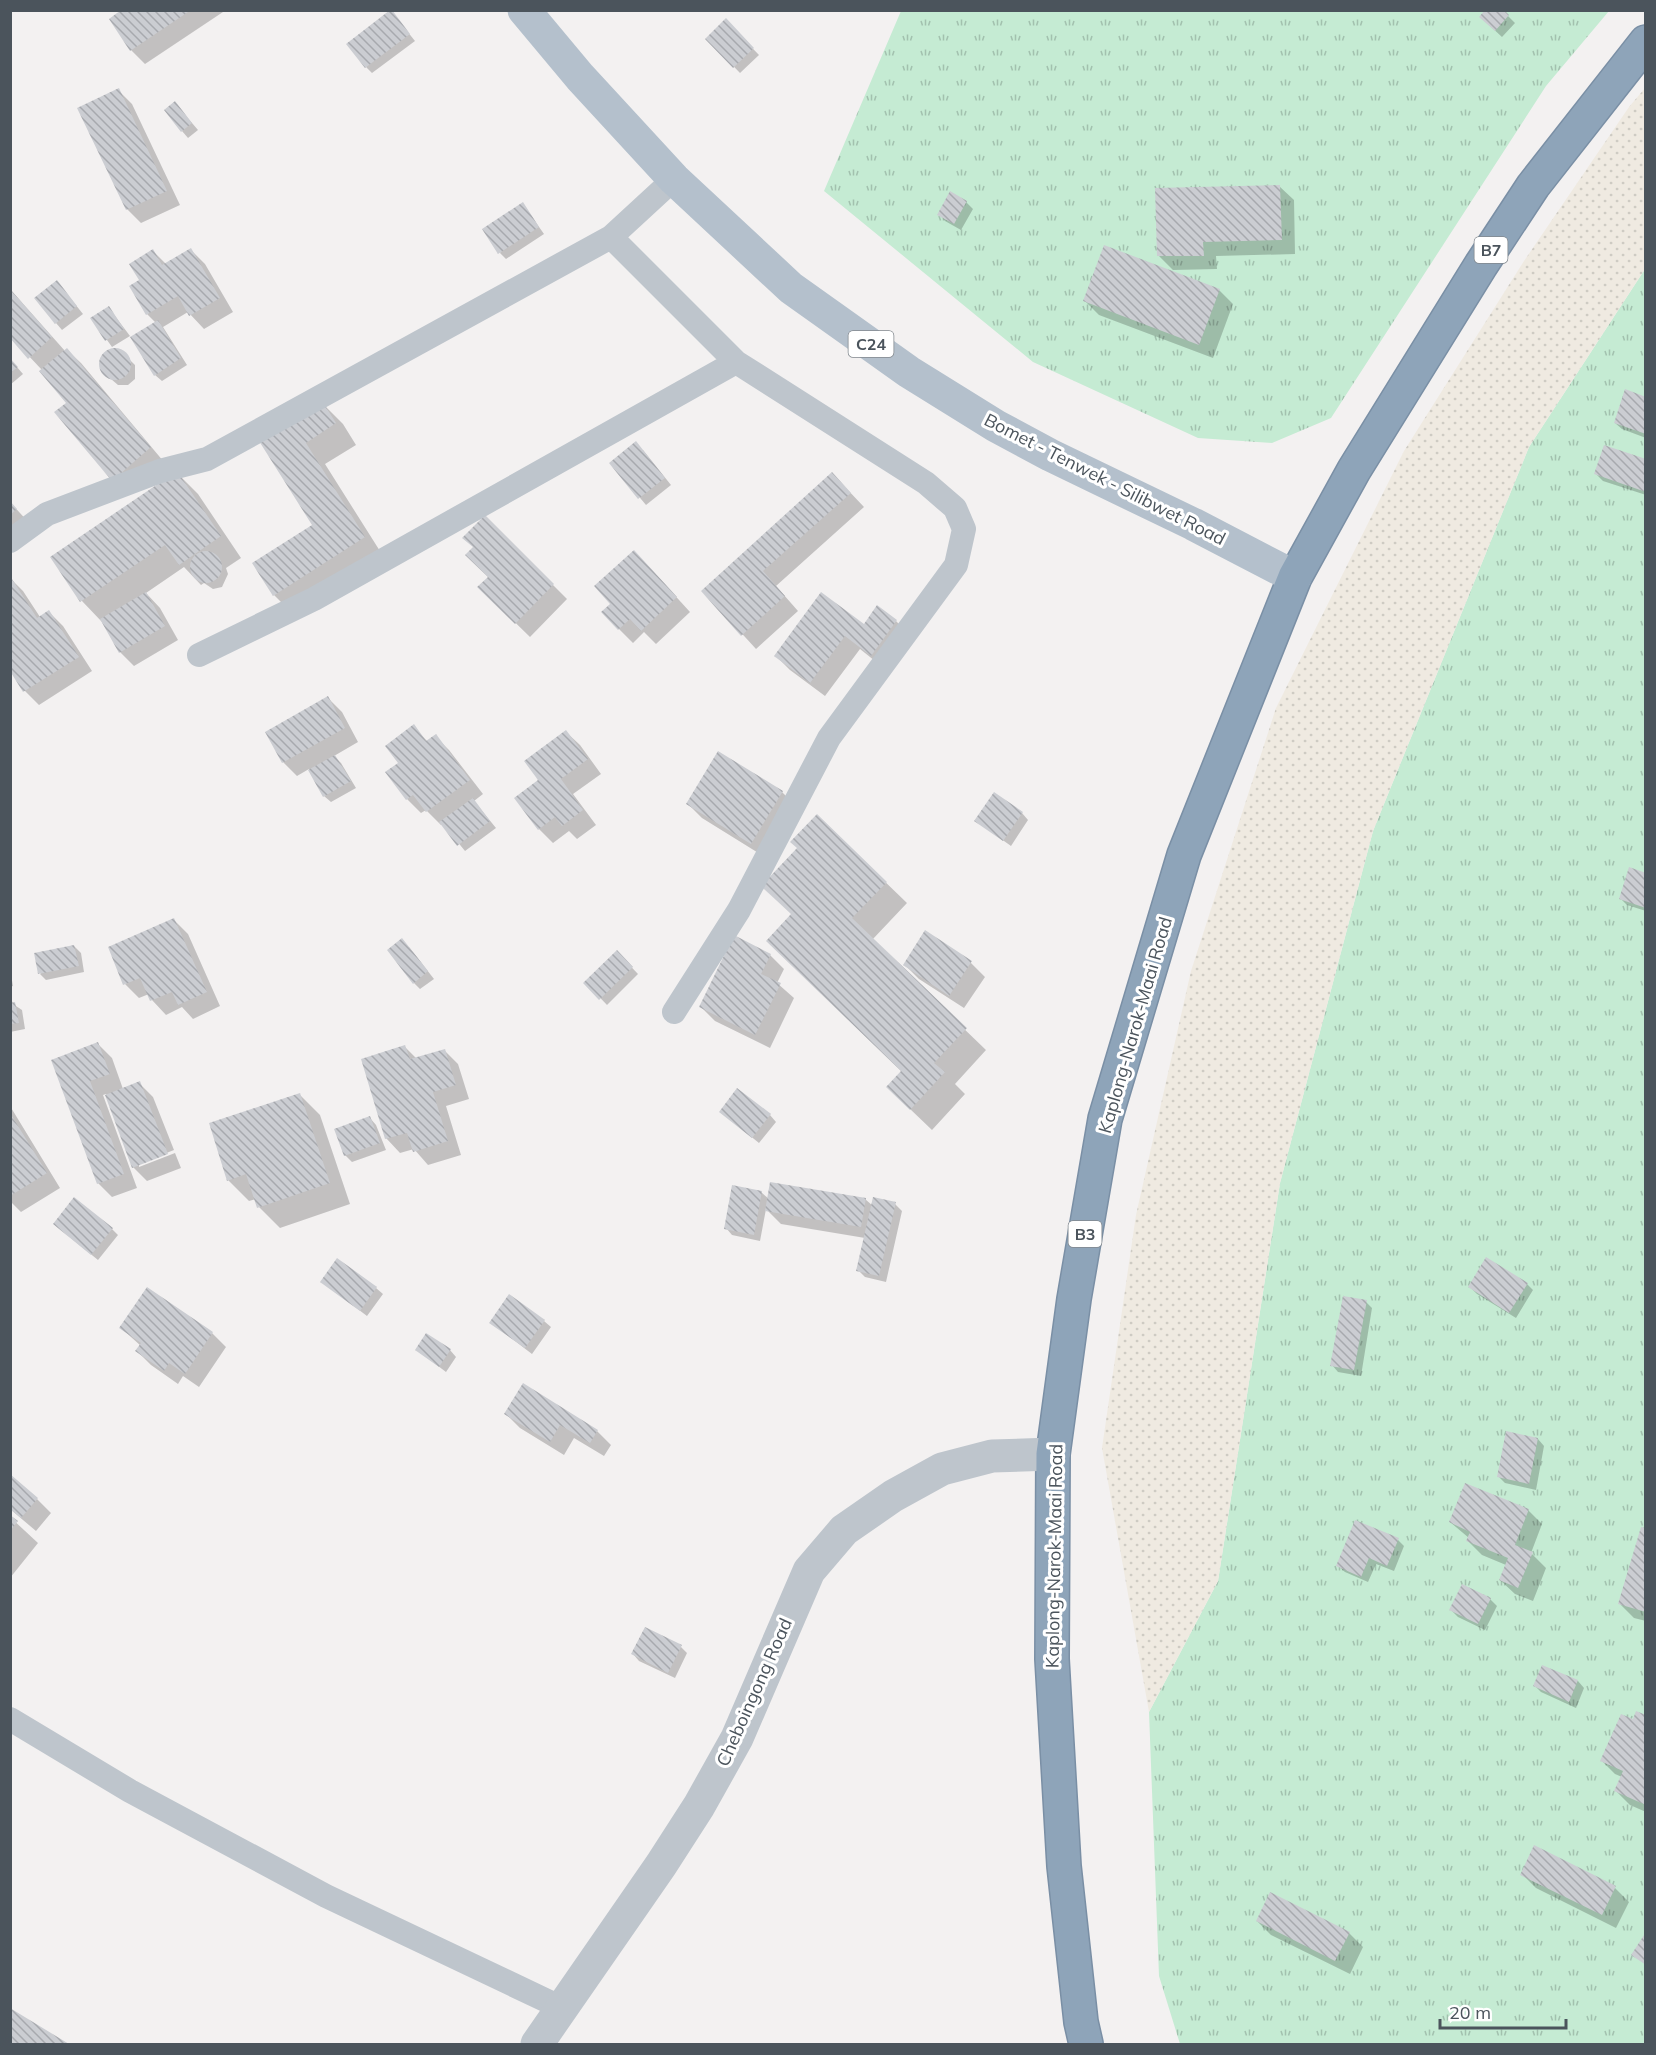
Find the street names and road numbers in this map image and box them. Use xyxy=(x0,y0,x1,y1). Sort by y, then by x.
road number: B7 xyxy=(1474,237,1508,263)
road number: C24 xyxy=(848,331,894,357)
street label: Bomet - Tenwek - Silibwet Road xyxy=(980,408,1230,550)
street label: Kaplong-Narok-Maai Road xyxy=(1093,914,1177,1136)
road number: B3 xyxy=(1068,1221,1102,1247)
street label: Kaplong-Narok-Maai Road xyxy=(1041,1444,1067,1668)
street label: Cheboingong Road xyxy=(711,1614,797,1770)

